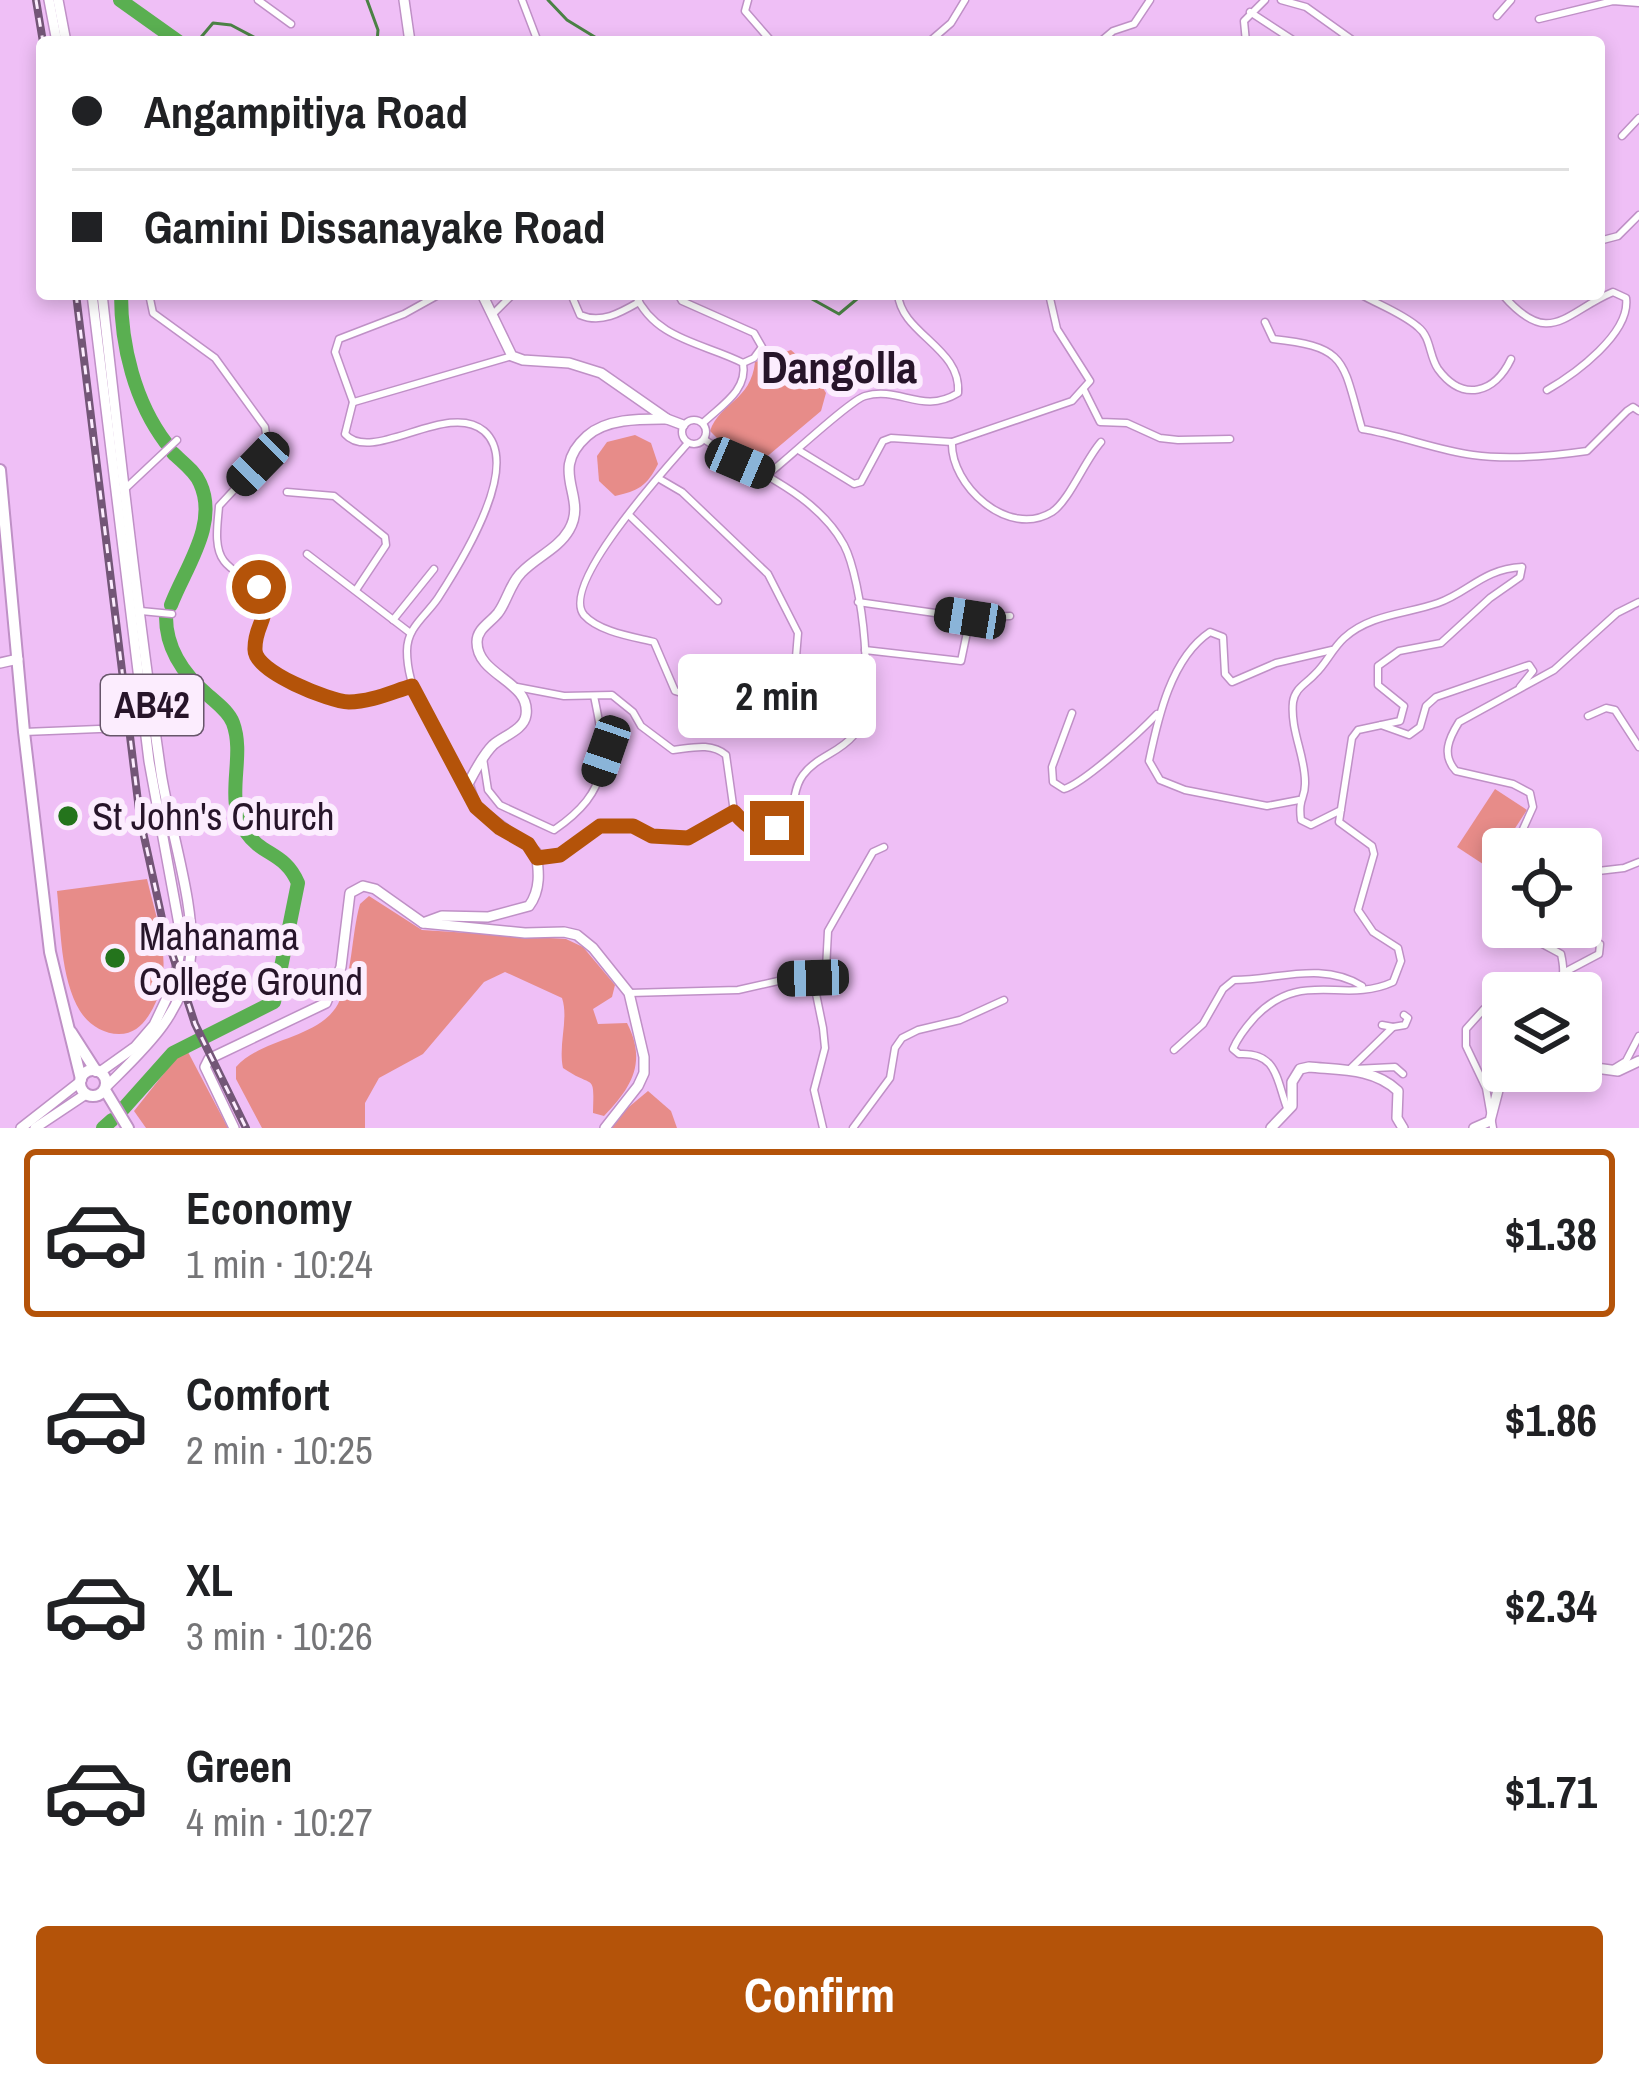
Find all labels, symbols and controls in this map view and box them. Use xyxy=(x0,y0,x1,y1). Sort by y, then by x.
text: Angampitiya Road xyxy=(144,81,468,142)
text: Gamini Dissanayake Road xyxy=(144,196,605,257)
district label: Dangolla xyxy=(761,336,917,397)
car xyxy=(220,426,296,502)
car xyxy=(700,432,780,494)
route start xyxy=(232,560,286,614)
car xyxy=(932,595,1008,641)
callout: 2 min xyxy=(678,654,876,738)
text: 2 min xyxy=(735,670,819,722)
road number: AB42 xyxy=(101,675,203,735)
car xyxy=(577,711,635,791)
place label: St John's Church xyxy=(92,790,335,842)
route end xyxy=(750,801,804,855)
marker: St John's Church xyxy=(55,803,81,829)
map controls xyxy=(1482,828,1602,1092)
button: locate xyxy=(1482,828,1602,948)
place label: Mahanama College Ground xyxy=(139,910,363,1007)
marker: Mahanama College Ground xyxy=(102,945,128,971)
car xyxy=(776,959,850,997)
button: layers xyxy=(1482,972,1602,1092)
text: Economy xyxy=(186,1177,352,1238)
icon: car xyxy=(42,1179,150,1287)
text: $1.38 xyxy=(1505,1203,1597,1264)
text: 1 min · 10:24 xyxy=(186,1238,373,1290)
text: Comfort xyxy=(186,1363,329,1424)
icon: car xyxy=(42,1365,150,1473)
text: $1.86 xyxy=(1505,1389,1597,1450)
text: 2 min · 10:25 xyxy=(186,1424,373,1476)
text: XL xyxy=(186,1549,233,1610)
icon: car xyxy=(42,1551,150,1659)
text: $2.34 xyxy=(1505,1575,1597,1636)
text: 3 min · 10:26 xyxy=(186,1610,373,1662)
text: Green xyxy=(186,1735,293,1796)
icon: car xyxy=(42,1737,150,1845)
text: $1.71 xyxy=(1505,1761,1597,1822)
text: 4 min · 10:27 xyxy=(186,1796,373,1848)
button: Confirm xyxy=(36,1926,1603,2064)

